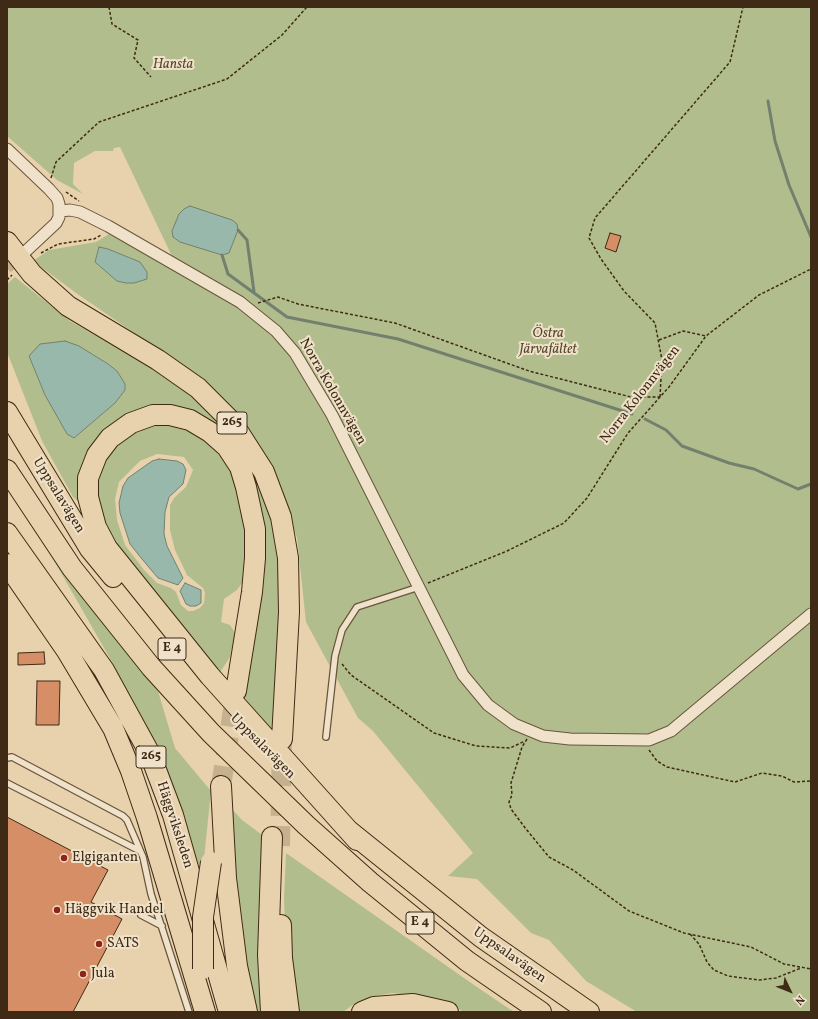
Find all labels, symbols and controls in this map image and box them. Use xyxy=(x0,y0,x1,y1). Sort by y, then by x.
park label: Hansta xyxy=(153,57,193,73)
park label: Östra Järvafältet xyxy=(519,326,577,358)
street label: Norra Kolonnvägen xyxy=(295,336,369,448)
street label: Norra Kolonnvägen xyxy=(597,343,685,447)
road number: 265 xyxy=(217,412,247,434)
street label: Uppsalavägen xyxy=(28,455,88,537)
road number: E 4 xyxy=(158,638,186,660)
street label: Uppsalavägen xyxy=(226,711,298,783)
road number: 265 xyxy=(136,746,166,768)
street label: Häggviksleden xyxy=(152,779,196,871)
place label: Elgiganten xyxy=(72,850,138,866)
marker: Elgiganten xyxy=(59,853,69,863)
place label: Häggvik Handel xyxy=(65,902,163,918)
marker: Häggvik Handel xyxy=(52,905,62,915)
road number: E 4 xyxy=(406,912,434,934)
street label: Uppsalavägen xyxy=(469,925,549,987)
place label: SATS xyxy=(107,936,139,952)
marker: SATS xyxy=(94,939,104,949)
place label: Jula xyxy=(91,966,115,982)
marker: Jula xyxy=(78,969,88,979)
north arrow xyxy=(770,971,810,1011)
text: N xyxy=(791,991,807,1008)

